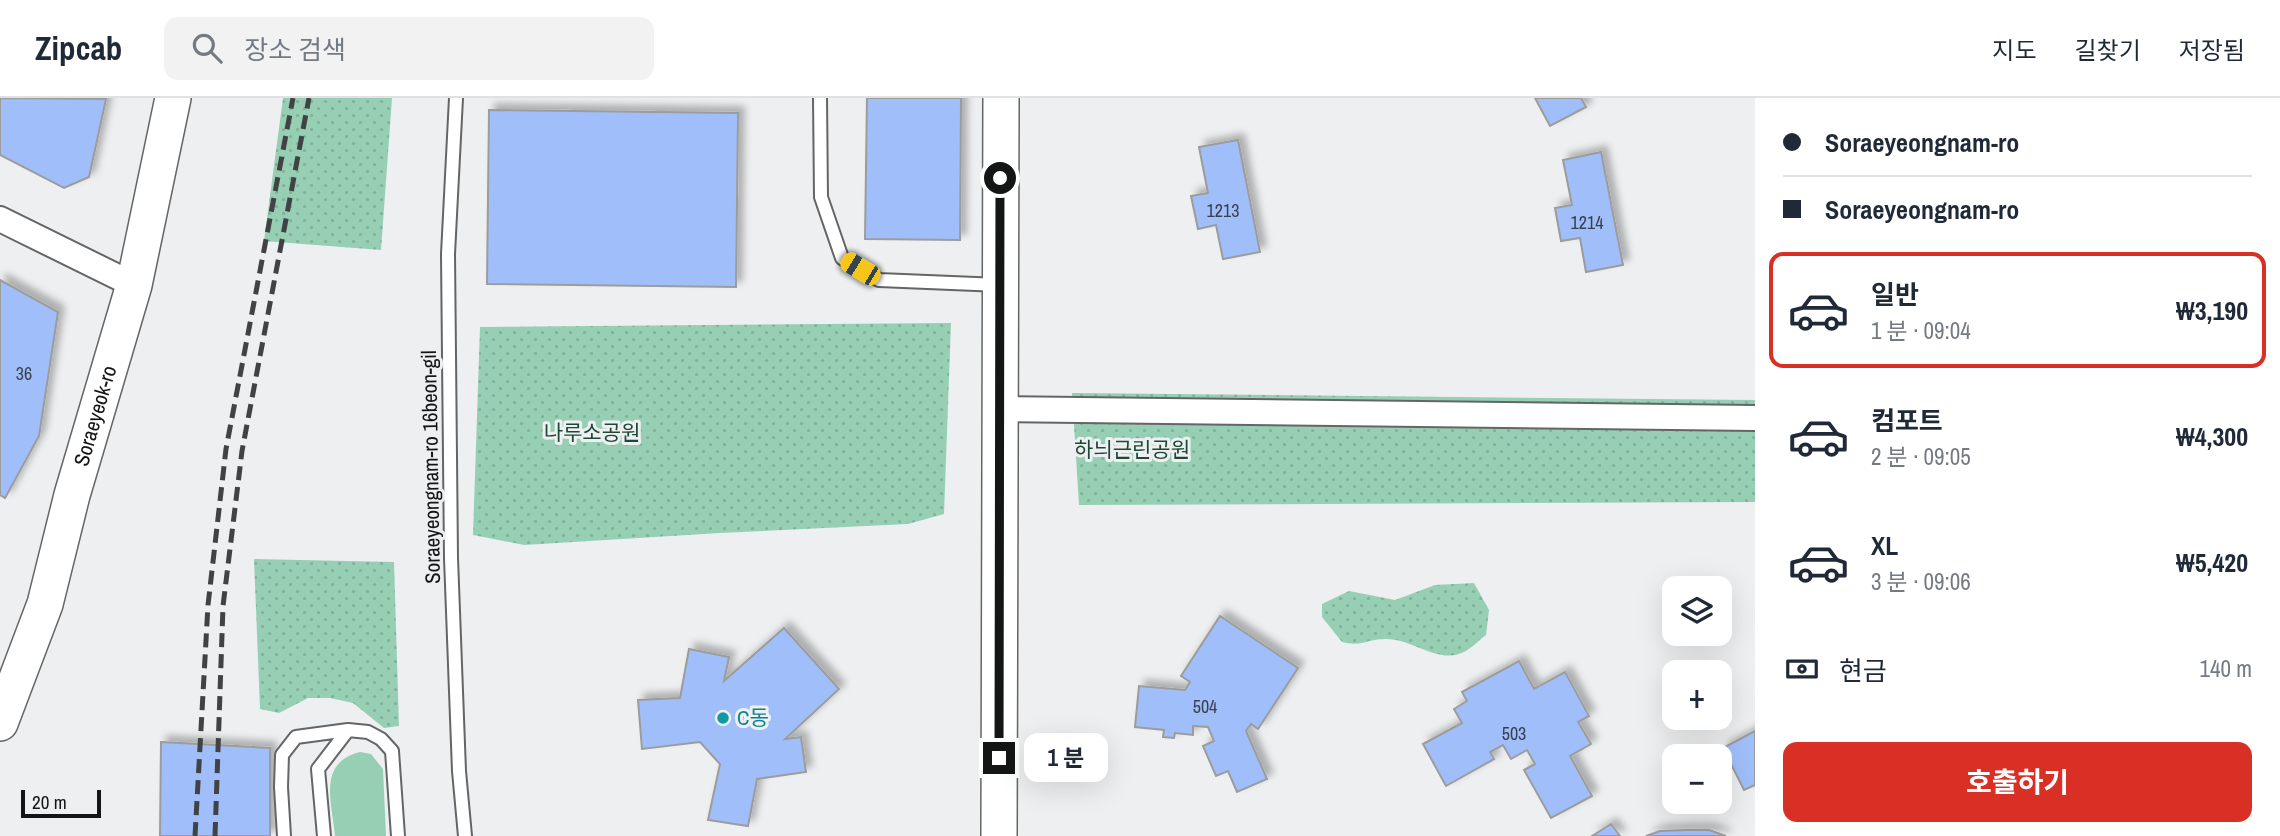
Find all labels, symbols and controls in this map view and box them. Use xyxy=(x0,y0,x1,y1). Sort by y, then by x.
search box xyxy=(164,17,654,80)
text: Zipcab xyxy=(35,26,122,70)
icon: search xyxy=(188,29,226,67)
text: 장소 검색 xyxy=(244,32,346,67)
text: 지도 xyxy=(1992,34,2037,66)
text: 길찾기 xyxy=(2075,34,2141,66)
text: 저장됨 xyxy=(2179,34,2245,66)
text: Soraeyeongnam-ro xyxy=(1825,125,2019,160)
route start xyxy=(984,162,1016,194)
text: Soraeyeongnam-ro xyxy=(1825,192,2019,227)
house number: 1213 xyxy=(1207,198,1239,223)
house number: 1214 xyxy=(1571,210,1603,235)
car xyxy=(837,249,884,289)
text: 일반 xyxy=(1871,277,1919,312)
icon: car xyxy=(1787,279,1850,342)
text: ₩3,190 xyxy=(2176,293,2248,328)
text: 1 분 · 09:04 xyxy=(1871,315,1971,346)
street label: Soraeyeongnam-ro 16beon-gil xyxy=(414,350,447,584)
house number: 36 xyxy=(16,361,32,386)
street label: Soraeyeok-ro xyxy=(66,362,123,469)
text: 컴포트 xyxy=(1871,403,1943,438)
icon: car xyxy=(1787,405,1850,468)
park label: 나루소공원 xyxy=(544,418,640,447)
text: ₩4,300 xyxy=(2176,419,2248,454)
park label: 하늬근린공원 xyxy=(1074,435,1190,464)
text: 2 분 · 09:05 xyxy=(1871,441,1971,472)
text: XL xyxy=(1871,528,1898,563)
icon: car xyxy=(1787,531,1850,594)
text: ₩5,420 xyxy=(2176,545,2248,580)
text: 3 분 · 09:06 xyxy=(1871,566,1971,597)
map controls xyxy=(1662,576,1732,814)
button: layers xyxy=(1662,576,1732,646)
icon: cash xyxy=(1783,650,1821,688)
text: 현금 xyxy=(1839,653,1887,688)
text: 140 m xyxy=(2200,653,2252,684)
button: + xyxy=(1662,660,1732,730)
house number: 504 xyxy=(1193,694,1217,719)
place label: C동 xyxy=(737,703,769,732)
marker: C동 xyxy=(715,710,731,726)
house number: 503 xyxy=(1502,721,1526,746)
callout: 1 분 xyxy=(1024,734,1108,782)
route end xyxy=(983,742,1015,774)
text: 1 분 xyxy=(1048,742,1084,773)
button: 호출하기 xyxy=(1783,742,2252,822)
button: − xyxy=(1662,744,1732,814)
scale bar xyxy=(21,787,102,819)
text: 20 m xyxy=(32,789,67,815)

